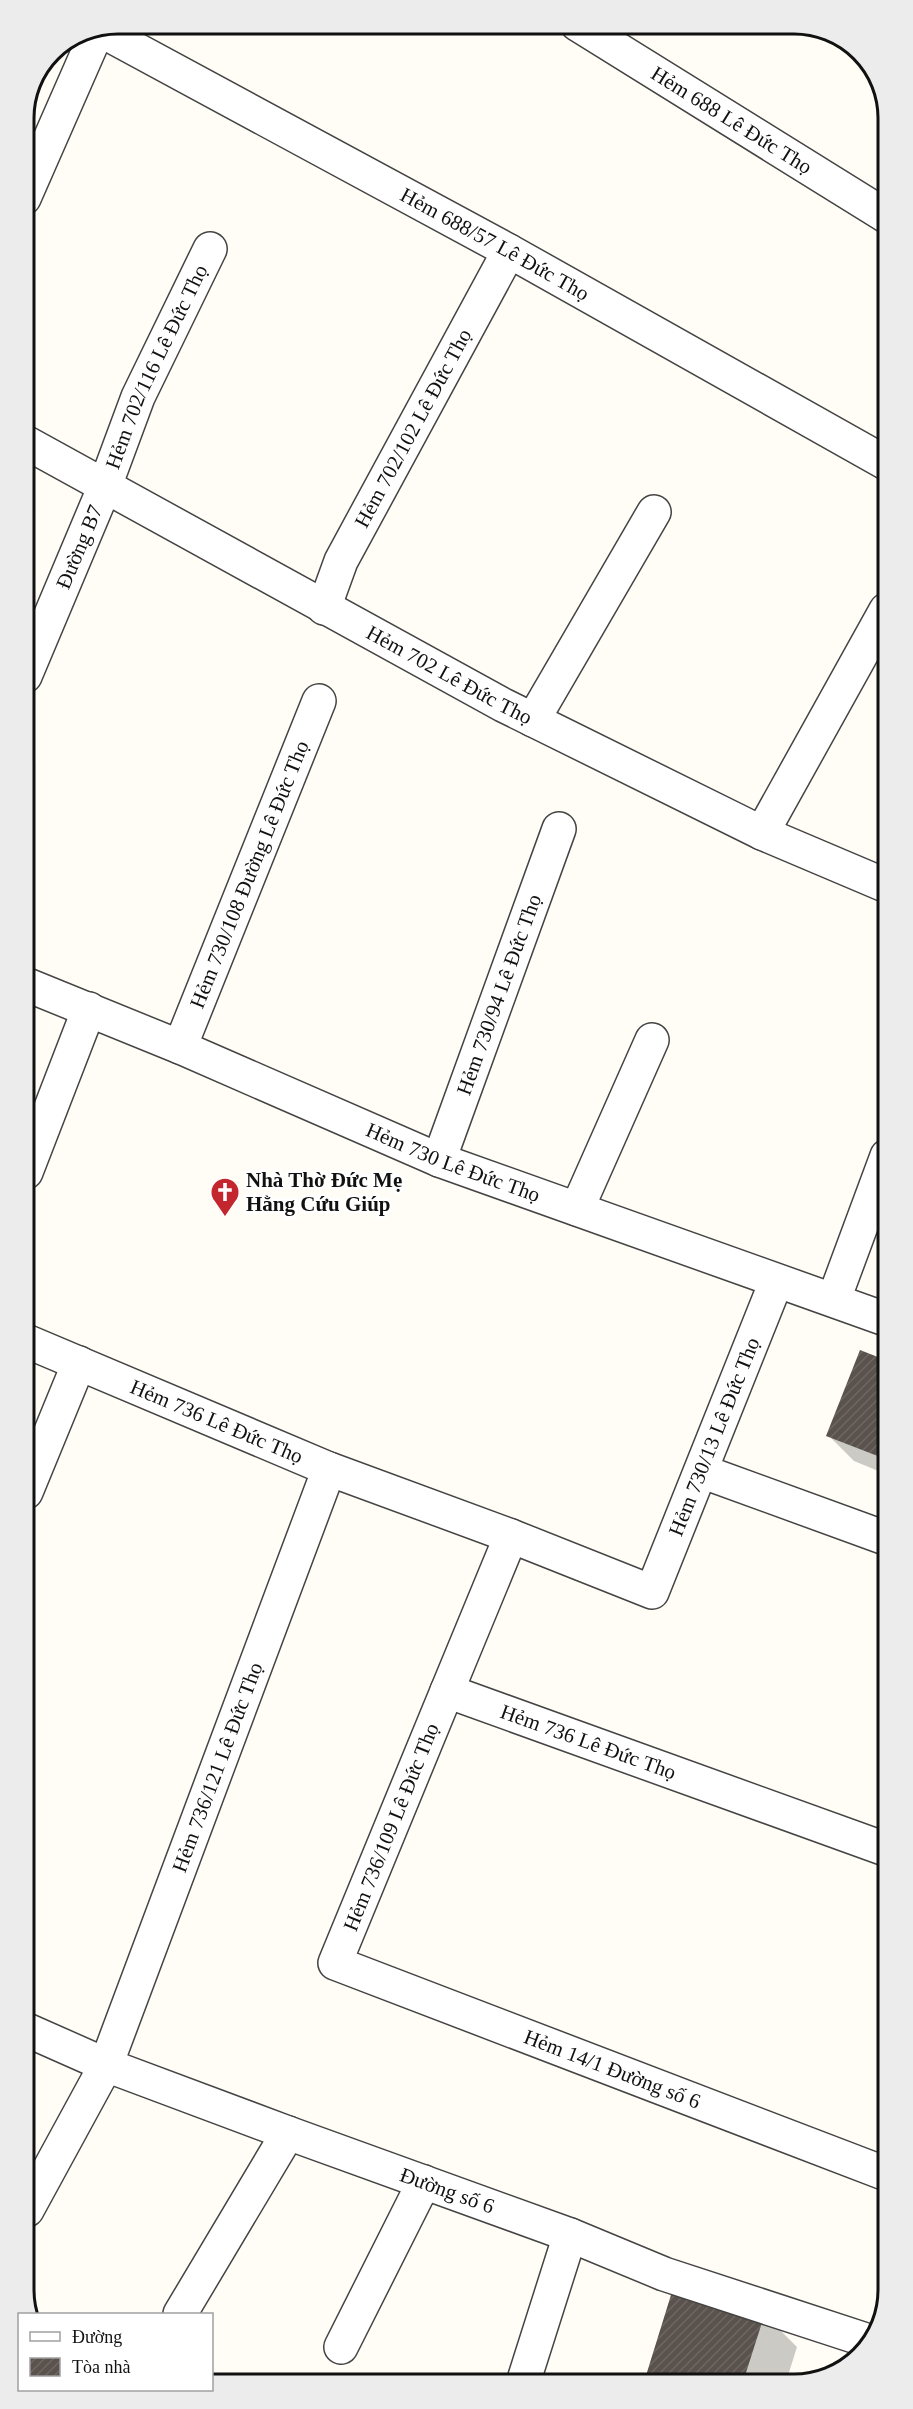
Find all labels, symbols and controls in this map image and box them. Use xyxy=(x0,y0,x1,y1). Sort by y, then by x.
street label: Hẻm 688 Lê Đức Thọ xyxy=(647,61,816,179)
street label: Hẻm 688/57 Lê Đức Thọ xyxy=(396,183,593,306)
street label: Hẻm 702/116 Lê Đức Thọ xyxy=(100,261,213,472)
street label: Hẻm 702/102 Lê Đức Thọ xyxy=(349,325,476,532)
street label: Đường B7 xyxy=(51,502,108,592)
street label: Hẻm 702 Lê Đức Thọ xyxy=(362,620,536,729)
street label: Hẻm 730/108 Đường Lê Đức Thọ xyxy=(185,737,314,1012)
street label: Hẻm 730/94 Lê Đức Thọ xyxy=(452,891,546,1098)
street label: Hẻm 730 Lê Đức Thọ xyxy=(362,1118,543,1207)
place label: Nhà Thờ Đức Mẹ Hằng Cứu Giúp xyxy=(246,1168,402,1216)
church icon: Nhà Thờ Đức Mẹ Hằng Cứu Giúp xyxy=(209,1176,241,1218)
street label: Hẻm 730/13 Lê Đức Thọ xyxy=(664,1334,765,1539)
street label: Hẻm 736 Lê Đức Thọ xyxy=(127,1375,306,1469)
street label: Hẻm 736/121 Lê Đức Thọ xyxy=(167,1659,268,1876)
street label: Hẻm 736 Lê Đức Thọ xyxy=(497,1699,679,1785)
street label: Hẻm 736/109 Lê Đức Thọ xyxy=(338,1720,444,1934)
street label: Hẻm 14/1 Đường số 6 xyxy=(521,2024,704,2114)
street label: Đường số 6 xyxy=(397,2163,498,2219)
legend xyxy=(18,2313,213,2391)
text: Đường xyxy=(72,2327,122,2347)
text: Tòa nhà xyxy=(72,2357,130,2377)

